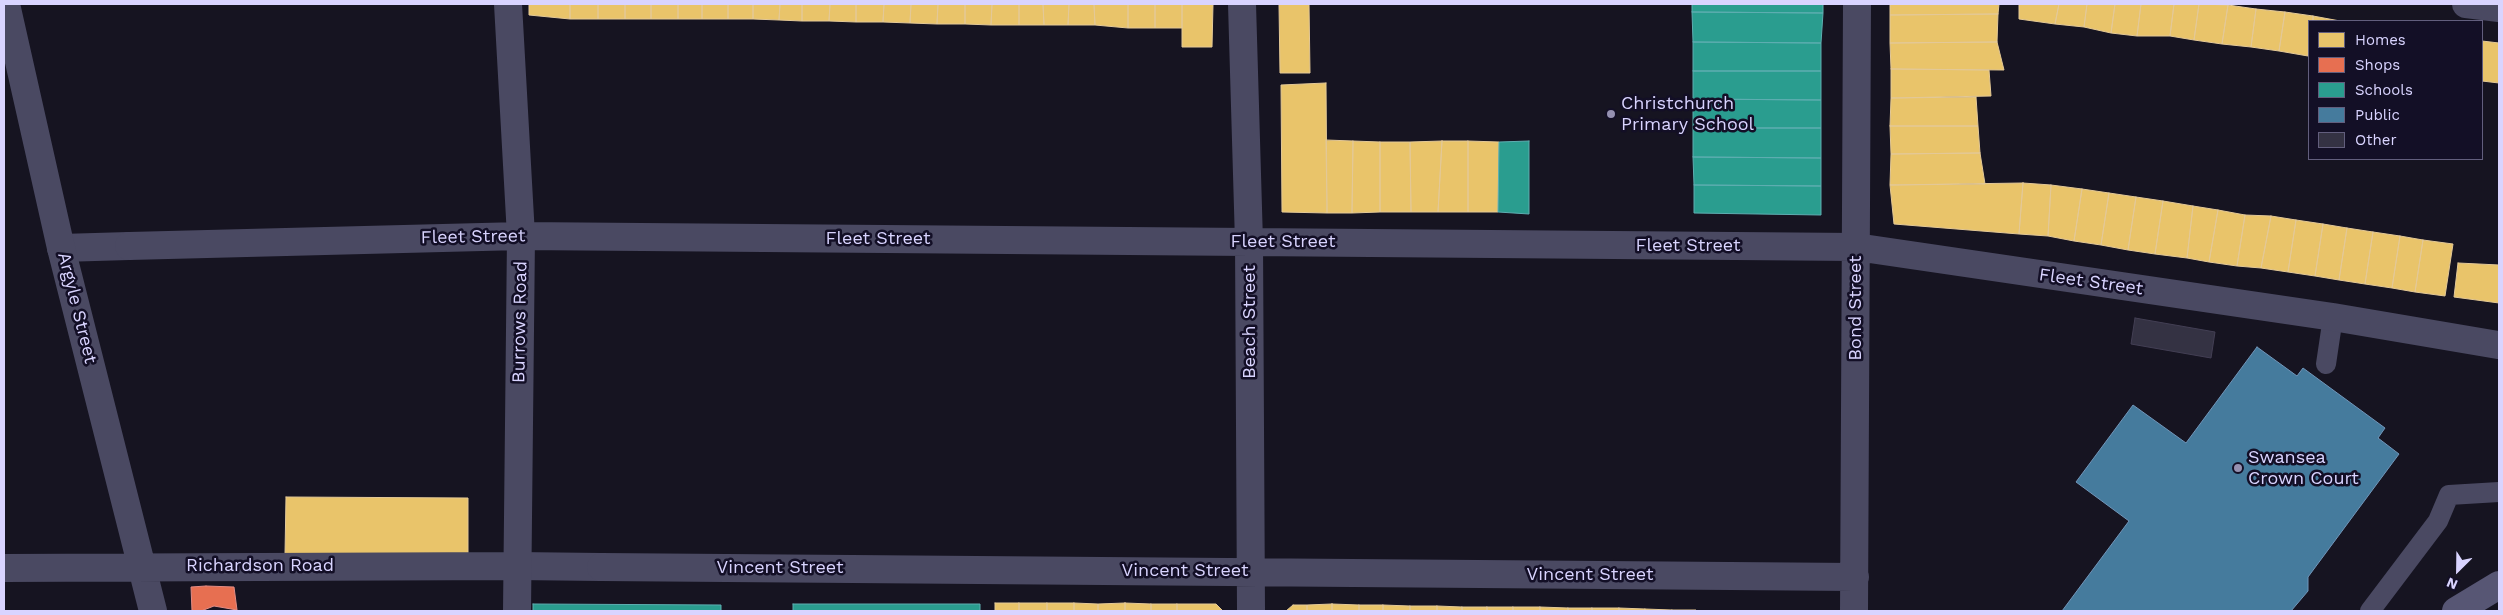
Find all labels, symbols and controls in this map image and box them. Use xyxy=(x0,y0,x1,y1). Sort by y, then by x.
legend xyxy=(2308,20,2483,160)
text: Homes xyxy=(2355,31,2406,49)
text: Shops xyxy=(2355,56,2400,74)
text: Schools xyxy=(2355,81,2413,99)
place label: Christchurch Primary School xyxy=(1621,93,1754,136)
text: Public xyxy=(2355,106,2400,124)
marker: Christchurch Primary School xyxy=(1605,108,1617,120)
text: Other xyxy=(2355,131,2397,149)
street label: Fleet Street xyxy=(420,225,526,249)
street label: Fleet Street xyxy=(826,228,930,250)
street label: Fleet Street xyxy=(1231,231,1335,253)
street label: Fleet Street xyxy=(1636,235,1740,257)
street label: Argyle Street xyxy=(53,250,101,366)
street label: Bond Street xyxy=(1845,255,1867,361)
street label: Burrows Road xyxy=(508,261,532,383)
street label: Fleet Street xyxy=(2038,264,2144,300)
street label: Beach Street xyxy=(1239,265,1261,379)
place label: Swansea Crown Court xyxy=(2248,447,2359,489)
marker: Swansea Crown Court xyxy=(2232,462,2244,474)
north arrow xyxy=(2433,545,2483,595)
street label: Richardson Road xyxy=(186,555,334,577)
street label: Vincent Street xyxy=(717,557,843,579)
street label: Vincent Street xyxy=(1122,560,1248,582)
street label: Vincent Street xyxy=(1527,564,1653,586)
text: N xyxy=(2444,574,2460,593)

